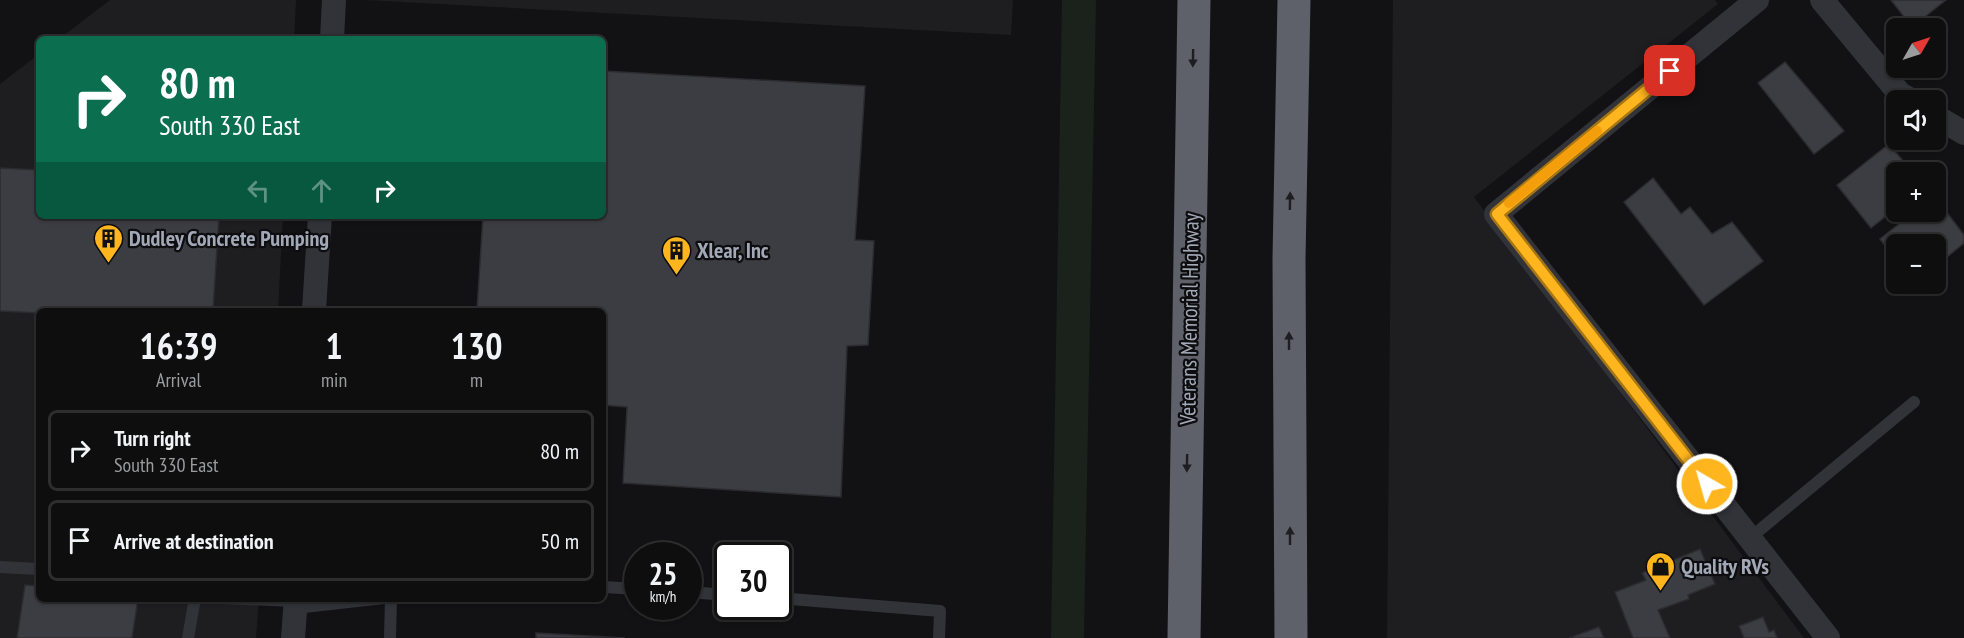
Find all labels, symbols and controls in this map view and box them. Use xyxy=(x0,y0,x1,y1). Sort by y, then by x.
north arrow xyxy=(1886,18,1946,78)
map controls xyxy=(1886,18,1946,294)
pin xyxy=(1644,45,1695,96)
one-way arrow xyxy=(1188,49,1198,68)
icon: arrive xyxy=(1653,54,1686,87)
text: 80 m xyxy=(159,55,236,110)
icon: right xyxy=(60,60,138,138)
button: sound xyxy=(1886,90,1946,150)
text: South 330 East xyxy=(159,108,300,142)
button: + xyxy=(1886,162,1946,222)
icon: left xyxy=(242,174,275,207)
icon: ahead xyxy=(305,174,338,207)
icon: right xyxy=(368,174,401,207)
one-way arrow xyxy=(1286,191,1295,210)
street label: Veterans Memorial Highway xyxy=(1173,212,1205,426)
building icon: Dudley Concrete Pumping xyxy=(92,222,124,264)
place label: Dudley Concrete Pumping xyxy=(129,224,329,252)
building icon: Xlear, Inc xyxy=(660,234,692,276)
button: − xyxy=(1886,234,1946,294)
place label: Xlear, Inc xyxy=(697,236,769,264)
text: 16:39 xyxy=(140,322,217,369)
text: 1 xyxy=(325,322,343,369)
text: 130 xyxy=(451,322,502,369)
one-way arrow xyxy=(1284,331,1294,350)
text: Arrival xyxy=(156,367,201,393)
text: min xyxy=(321,367,347,393)
text: m xyxy=(470,367,483,393)
text: Turn right xyxy=(114,424,191,452)
icon: right xyxy=(63,434,96,467)
text: 80 m xyxy=(540,437,579,465)
text: South 330 East xyxy=(114,452,219,478)
position arrow xyxy=(1675,452,1739,516)
one-way arrow xyxy=(1182,454,1191,473)
icon: arrive xyxy=(63,524,96,557)
one-way arrow xyxy=(1285,526,1295,545)
text: Arrive at destination xyxy=(114,527,274,555)
text: 50 m xyxy=(540,527,579,555)
speed limit sign: 30 xyxy=(714,542,792,620)
shop icon: Quality RVs xyxy=(1644,550,1676,592)
place label: Quality RVs xyxy=(1681,552,1769,580)
text: 25 xyxy=(649,554,677,593)
text: km/h xyxy=(650,587,676,606)

